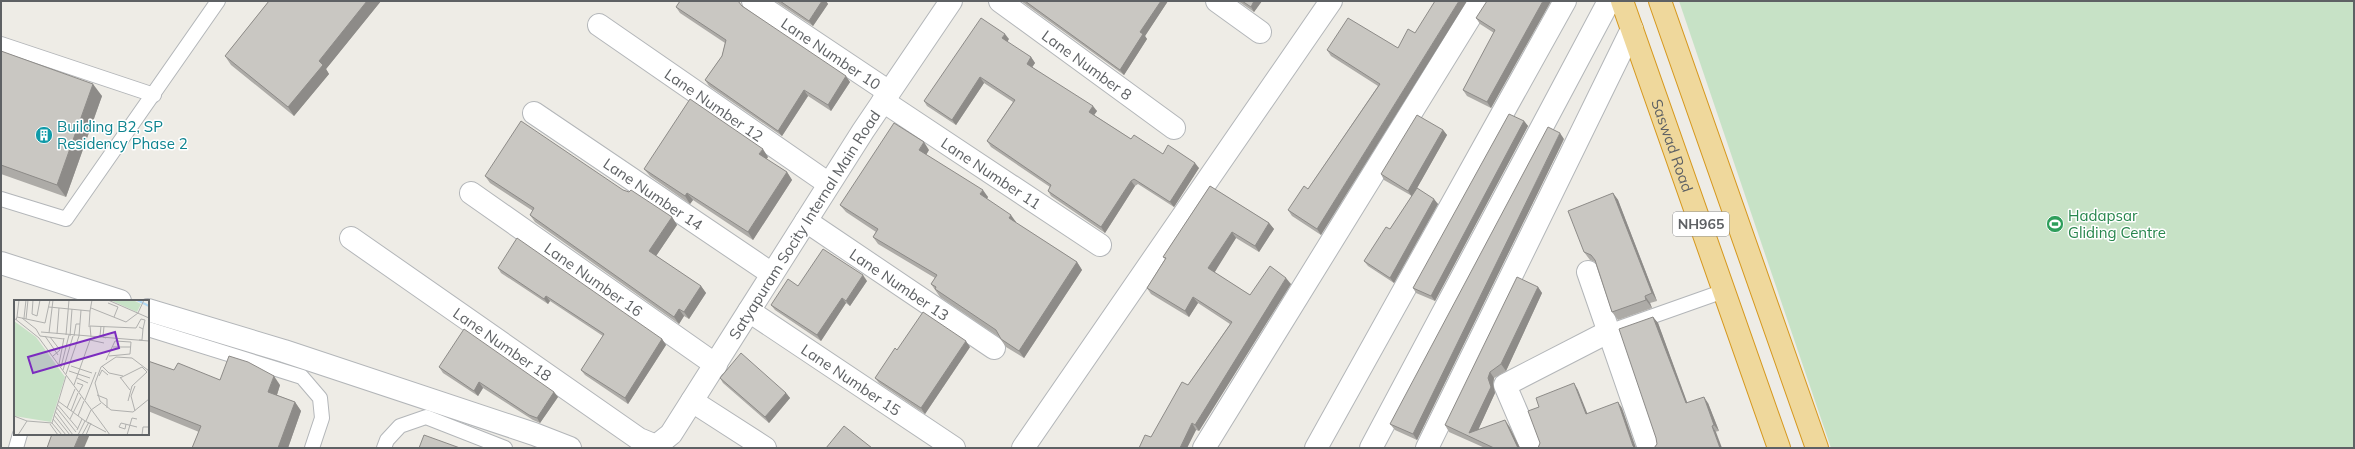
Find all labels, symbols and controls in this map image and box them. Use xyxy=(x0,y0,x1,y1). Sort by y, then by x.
street label: Lane Number 10 xyxy=(778,13,885,93)
street label: Lane Number 8 xyxy=(1039,26,1136,104)
street label: Lane Number 12 xyxy=(661,64,767,145)
street label: Saswad Road xyxy=(1648,96,1698,194)
street label: Satyapuram Socity Internal Main Road xyxy=(724,106,884,343)
place label: Building B2, SP Residency Phase 2 xyxy=(57,117,188,153)
building icon: Building B2, SP Residency Phase 2 xyxy=(34,125,54,145)
street label: Lane Number 11 xyxy=(938,133,1045,213)
street label: Lane Number 14 xyxy=(600,153,707,234)
place label: Hadapsar Gliding Centre xyxy=(2068,206,2166,242)
road number: NH965 xyxy=(1673,212,1729,236)
sports icon: Hadapsar Gliding Centre xyxy=(2045,214,2065,234)
street label: Lane Number 16 xyxy=(541,238,647,320)
street label: Lane Number 13 xyxy=(846,244,953,325)
inset map xyxy=(14,300,149,435)
street label: Lane Number 18 xyxy=(450,303,556,385)
street label: Lane Number 15 xyxy=(798,339,905,419)

